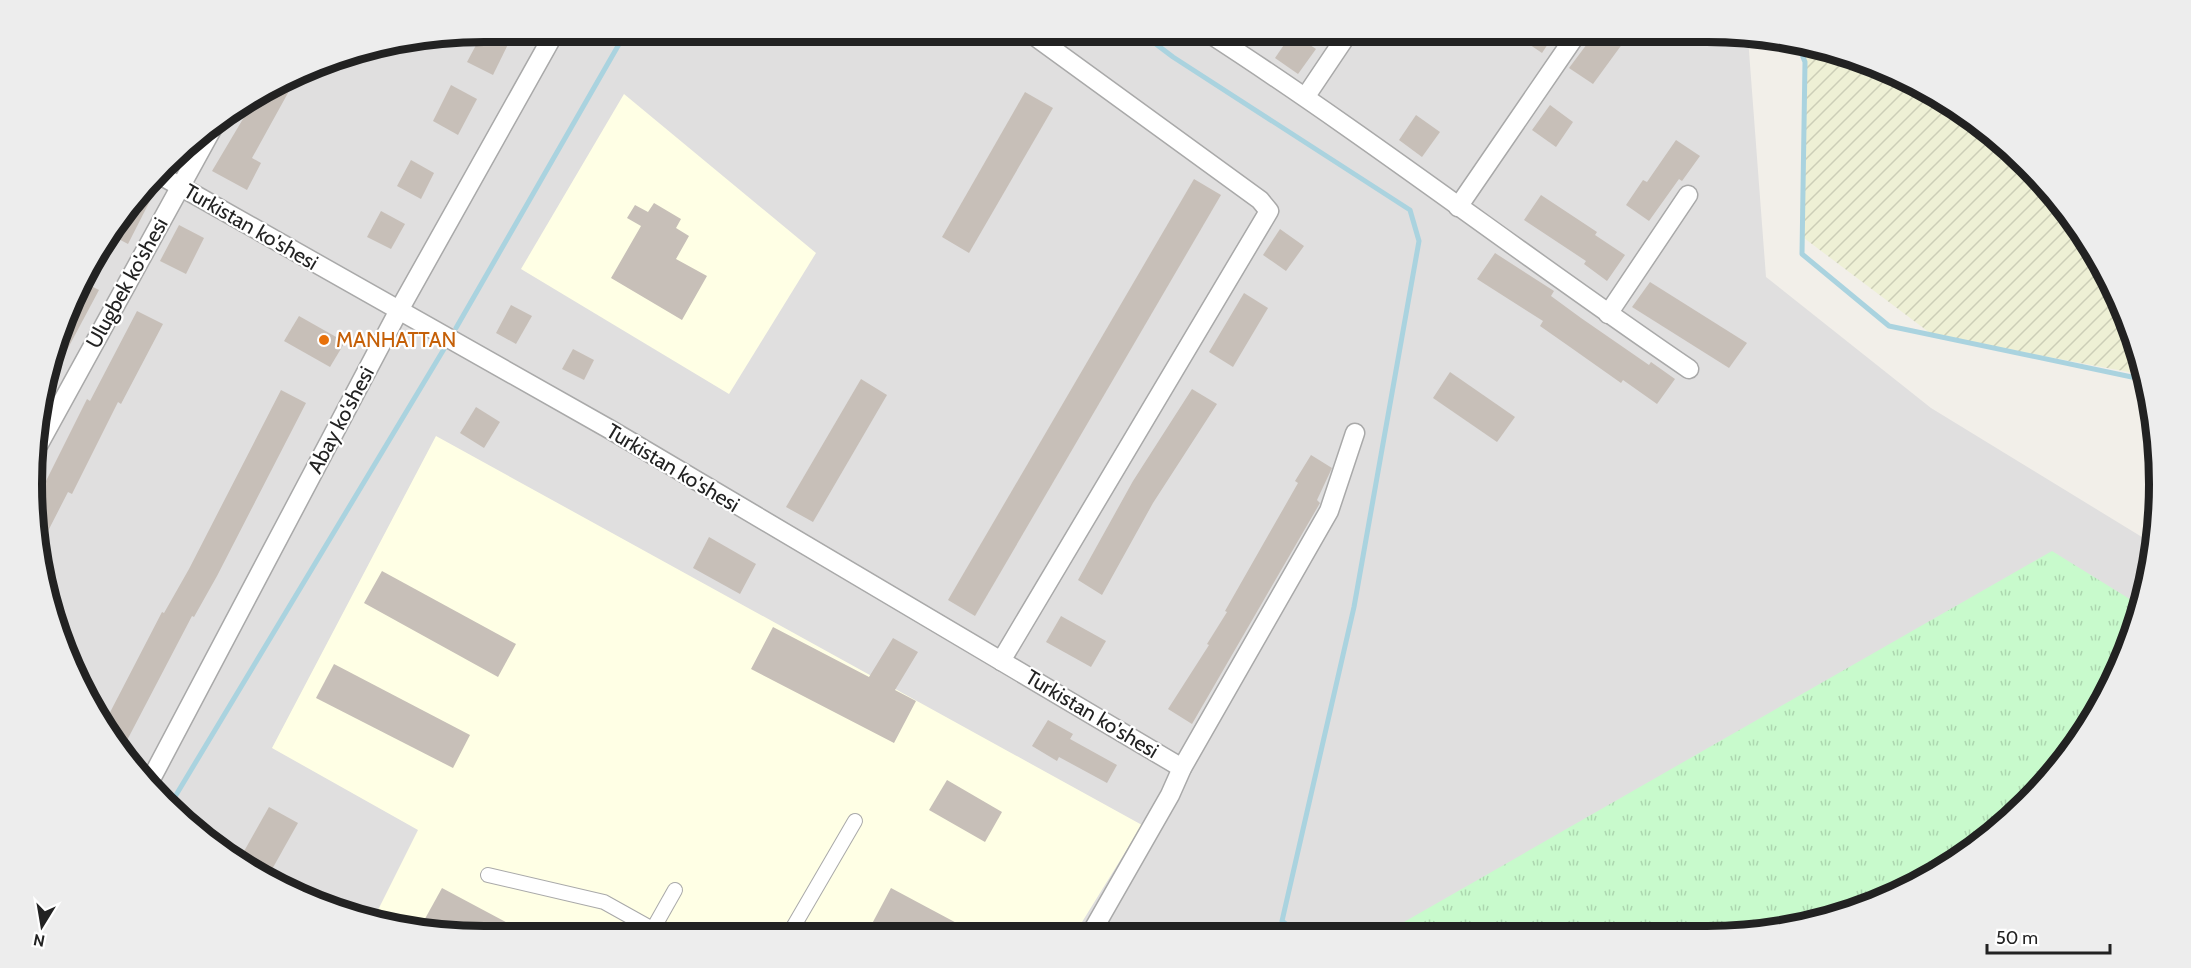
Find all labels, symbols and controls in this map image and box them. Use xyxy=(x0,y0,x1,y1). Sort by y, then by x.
street label: Turkistan ko'shesi xyxy=(180,178,323,275)
street label: Ulugbek ko'shesi xyxy=(80,213,173,352)
place label: MANHATTAN xyxy=(336,327,456,352)
marker: MANHATTAN xyxy=(317,333,331,347)
street label: Abay ko'shesi xyxy=(302,362,379,477)
street label: Turkistan ko'shesi xyxy=(602,418,744,517)
street label: Turkistan ko'shesi xyxy=(1021,664,1163,763)
north arrow xyxy=(12,896,72,956)
scale bar xyxy=(1987,917,2110,955)
text: 50 m xyxy=(1996,927,2038,949)
text: N xyxy=(32,930,47,951)

